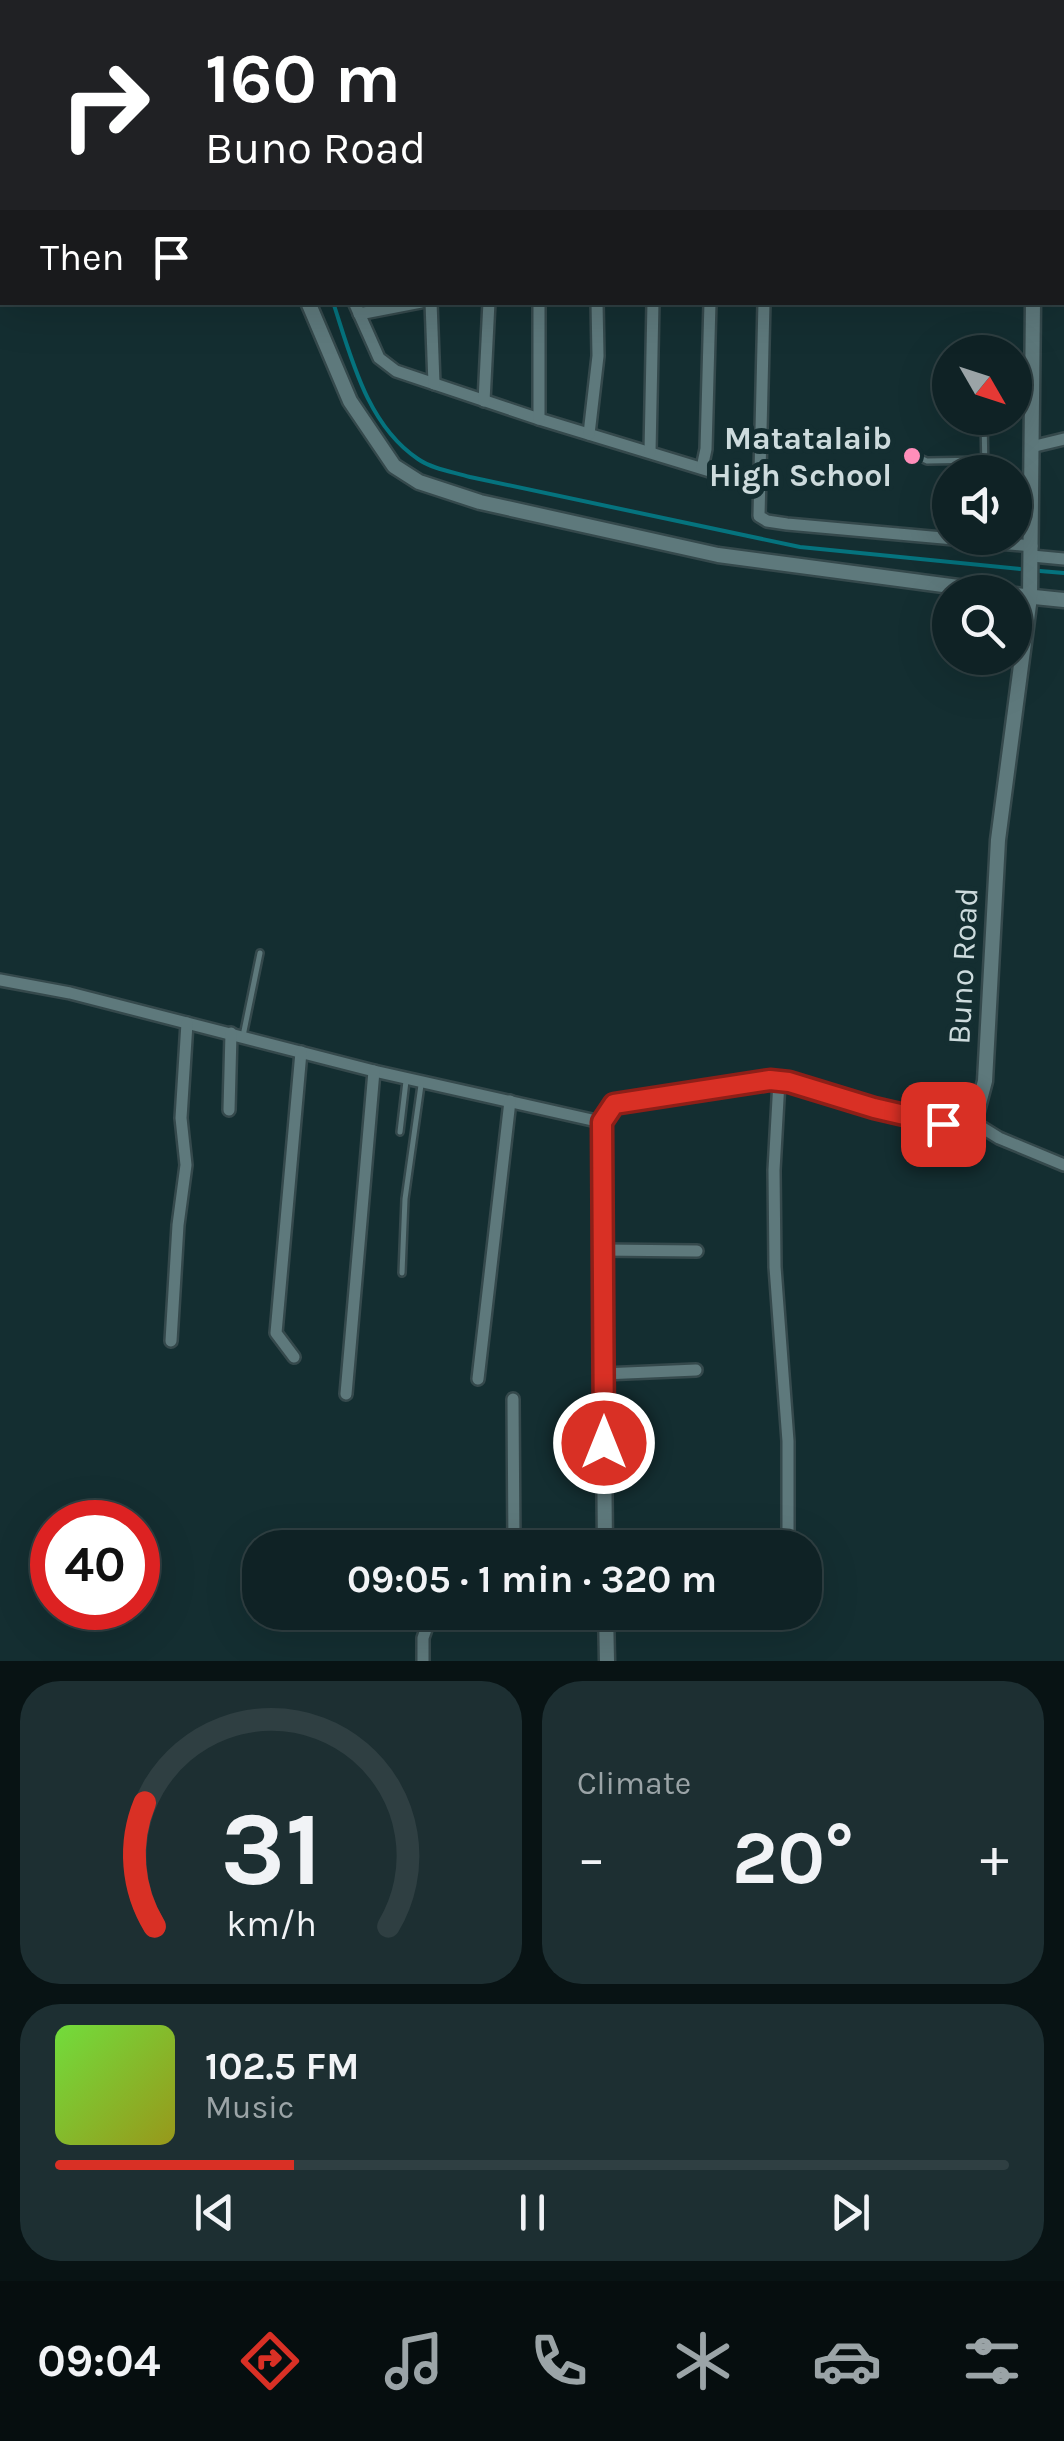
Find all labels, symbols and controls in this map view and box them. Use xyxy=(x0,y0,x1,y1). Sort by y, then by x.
text: 160 m xyxy=(205,38,401,120)
icon: right xyxy=(40,40,170,170)
text: Buno Road xyxy=(205,122,426,174)
icon: arrive xyxy=(144,230,199,285)
text: Then xyxy=(40,235,124,280)
north arrow xyxy=(932,335,1032,435)
map controls xyxy=(932,335,1032,675)
place label: Matatalaib High School xyxy=(709,420,892,494)
marker: Matatalaib High School xyxy=(901,445,923,467)
button: sound xyxy=(932,455,1032,555)
button: search xyxy=(932,575,1032,675)
street label: Buno Road xyxy=(940,886,986,1046)
pin xyxy=(901,1082,986,1167)
icon: arrive xyxy=(916,1097,971,1152)
position arrow xyxy=(552,1391,656,1495)
speed limit sign: 40 xyxy=(30,1500,160,1630)
text: 09:05 · 1 min · 320 m xyxy=(347,1557,717,1602)
text: Climate xyxy=(577,1765,691,1802)
text: 31 xyxy=(220,1789,322,1910)
text: 20° xyxy=(732,1814,854,1902)
text: − xyxy=(577,1826,606,1890)
text: + xyxy=(980,1826,1009,1890)
text: km/h xyxy=(226,1903,316,1945)
text: 102.5 FM xyxy=(205,2044,359,2089)
text: Music xyxy=(205,2089,294,2126)
icon: previous xyxy=(187,2185,242,2240)
icon: pause xyxy=(505,2185,560,2240)
icon: next xyxy=(823,2185,878,2240)
icon: directions xyxy=(235,2326,305,2396)
icon: music xyxy=(379,2326,449,2396)
icon: phone xyxy=(524,2326,594,2396)
icon: climate xyxy=(668,2326,738,2396)
icon: car xyxy=(812,2326,882,2396)
icon: filters xyxy=(957,2326,1027,2396)
text: 09:04 xyxy=(37,2335,160,2387)

